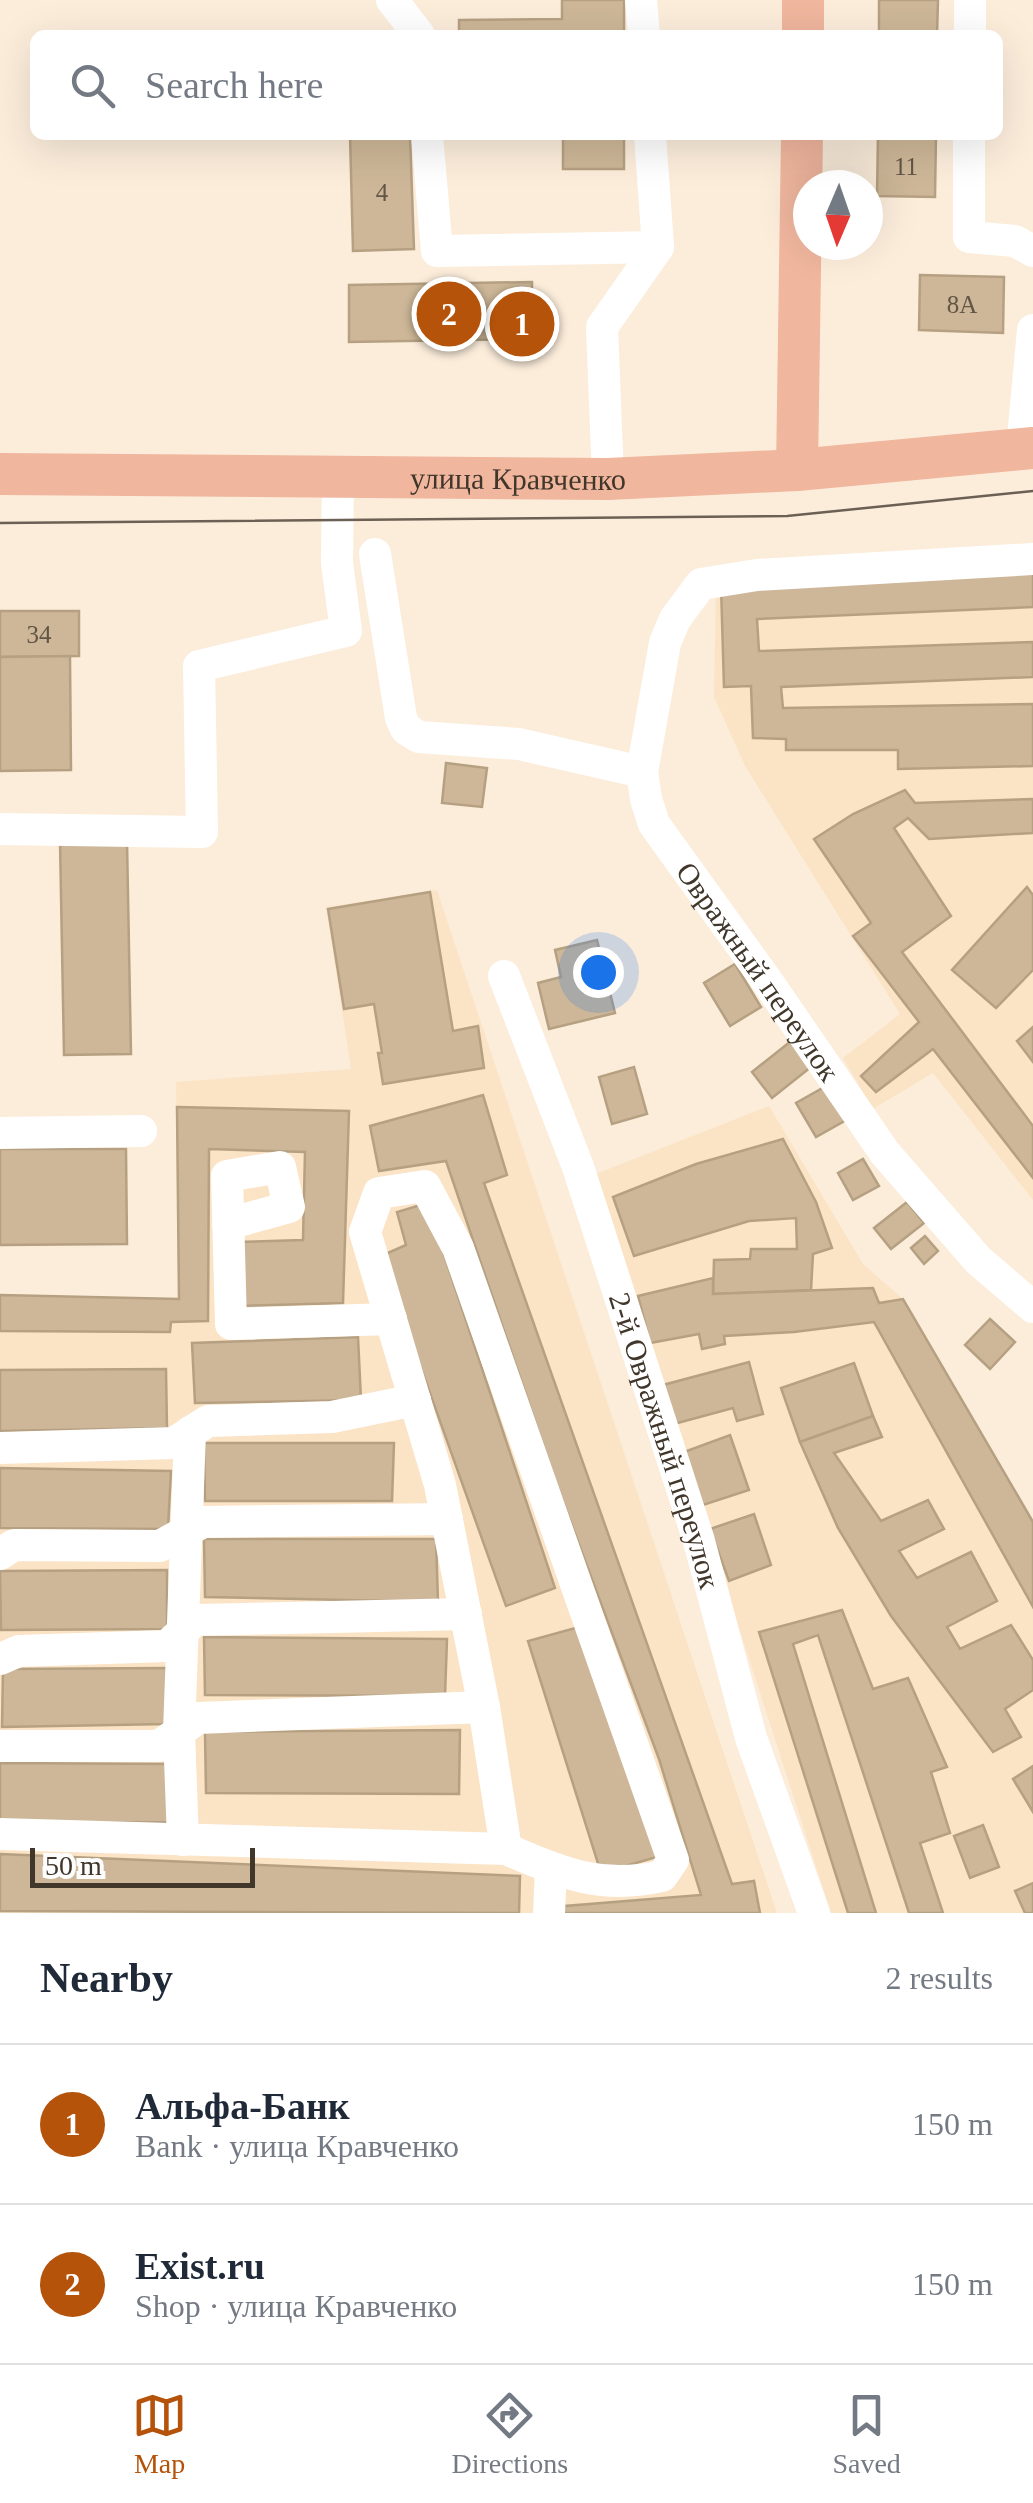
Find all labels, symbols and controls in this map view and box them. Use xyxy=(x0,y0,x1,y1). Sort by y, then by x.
search box xyxy=(30,30,1003,140)
icon: search xyxy=(65,58,120,113)
text: Search here xyxy=(145,64,323,106)
house number: 11 xyxy=(894,153,918,180)
north arrow xyxy=(793,170,883,260)
house number: 4 xyxy=(376,179,389,206)
pin: 2 xyxy=(416,276,482,352)
pin: 1 xyxy=(490,286,554,362)
house number: 8А xyxy=(947,291,977,318)
street label: улица Кравченко xyxy=(410,461,627,496)
house number: 34 xyxy=(27,621,52,648)
street label: Овражный переулок xyxy=(670,856,847,1087)
your location xyxy=(573,947,624,998)
street label: 2-й Овражный переулок xyxy=(603,1288,727,1592)
scale bar xyxy=(30,1843,255,1888)
text: 50 m xyxy=(45,1850,102,1881)
text: Nearby xyxy=(40,1955,173,2001)
text: 2 results xyxy=(885,1960,993,1996)
text: Альфа-Банк xyxy=(135,2085,350,2127)
text: 1 xyxy=(65,2106,81,2142)
text: 150 m xyxy=(912,2106,993,2142)
text: Bank · улица Кравченко xyxy=(135,2128,459,2164)
text: Exist.ru xyxy=(135,2245,265,2287)
text: 2 xyxy=(65,2266,81,2302)
text: 150 m xyxy=(912,2266,993,2302)
text: Shop · улица Кравченко xyxy=(135,2288,457,2324)
tab: Map xyxy=(132,2388,187,2480)
tab: Directions xyxy=(451,2388,568,2480)
tab: Saved xyxy=(832,2388,901,2480)

